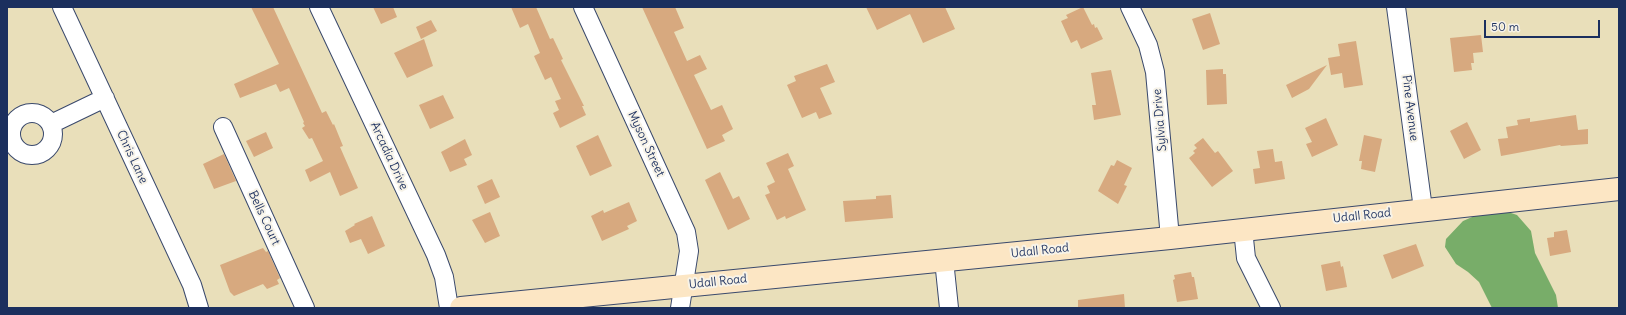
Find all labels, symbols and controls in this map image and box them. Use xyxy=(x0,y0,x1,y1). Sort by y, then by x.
scale bar xyxy=(1486,12,1602,38)
text: 50 m xyxy=(1491,19,1519,34)
street label: Pine Avenue xyxy=(1399,74,1421,142)
street label: Sylvia Drive xyxy=(1150,88,1170,152)
street label: Myson Street xyxy=(625,109,667,179)
street label: Arcadia Drive xyxy=(367,120,411,192)
street label: Chris Lane xyxy=(113,128,151,186)
street label: Bells Court xyxy=(245,188,283,248)
street label: Udall Road xyxy=(1332,206,1392,226)
street label: Udall Road xyxy=(1010,241,1070,261)
street label: Udall Road xyxy=(688,272,748,292)

